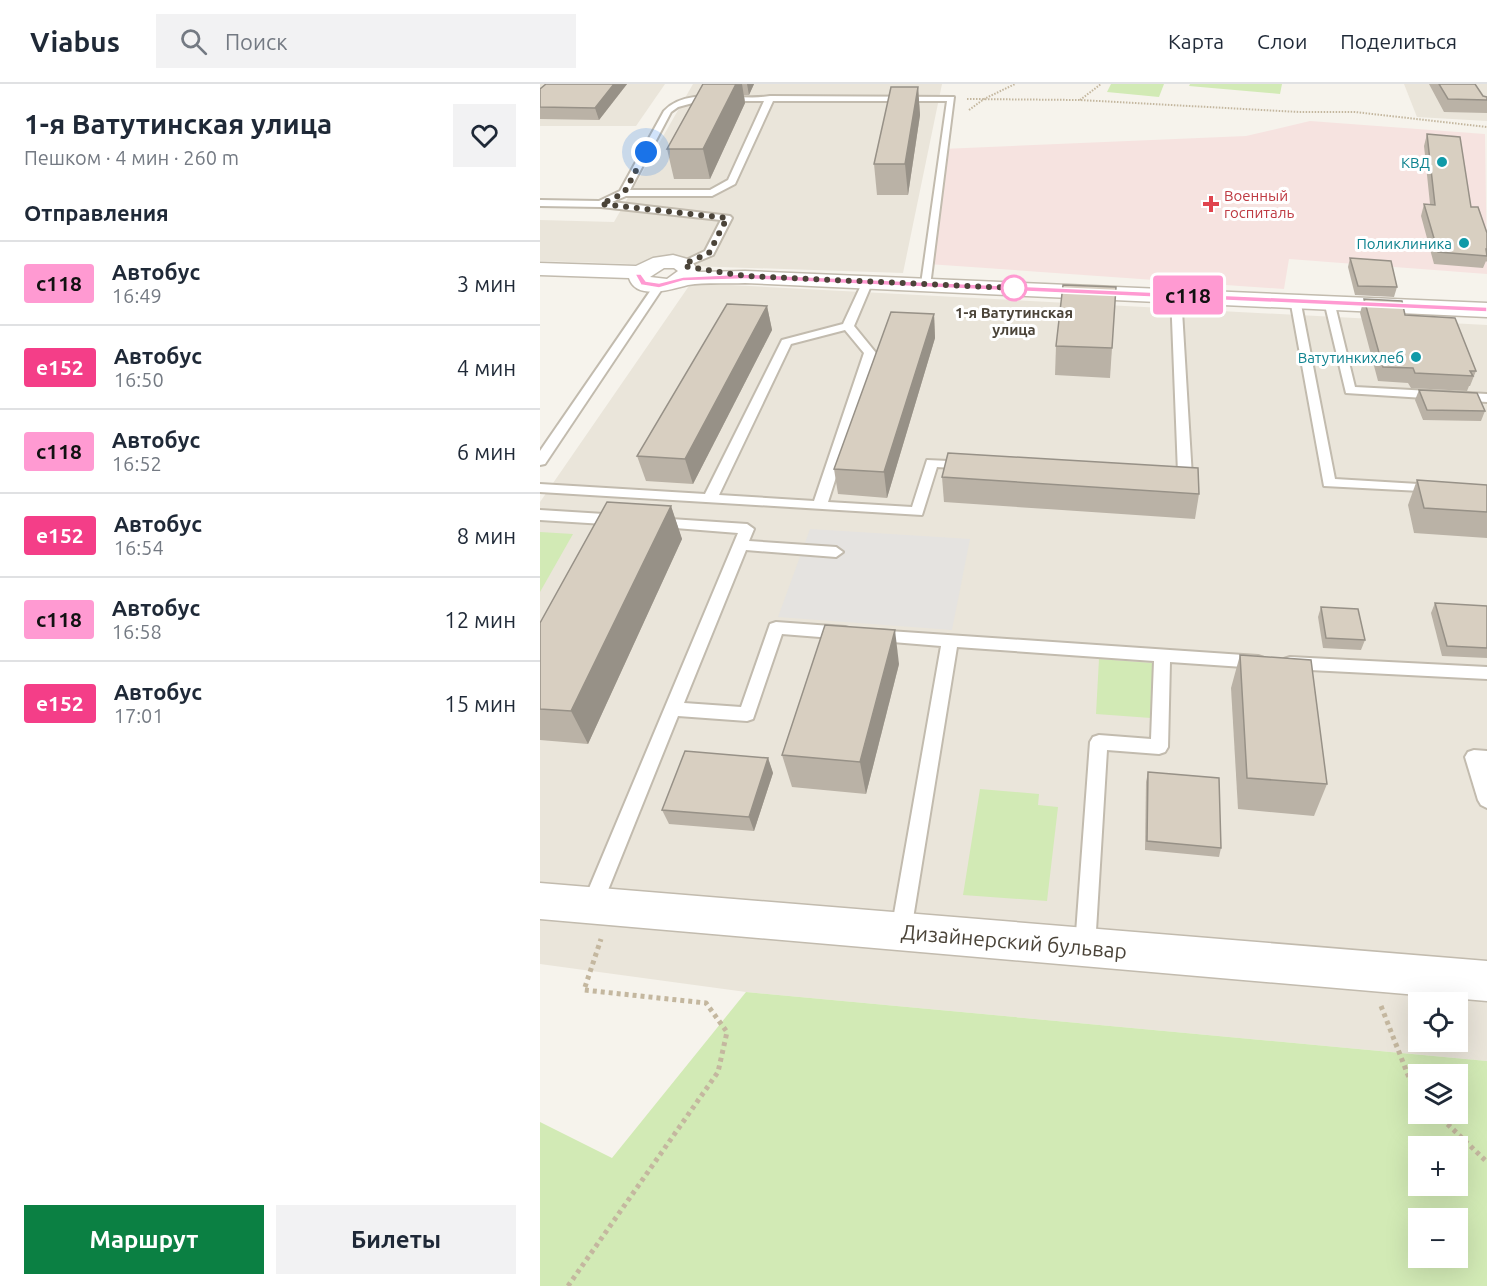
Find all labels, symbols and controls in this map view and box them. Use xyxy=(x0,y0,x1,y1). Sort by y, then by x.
search box xyxy=(156,14,576,68)
icon: search xyxy=(177,25,210,58)
text: Viabus xyxy=(30,26,120,57)
text: Поиск xyxy=(225,29,288,54)
text: Карта xyxy=(1168,29,1224,53)
text: Слои xyxy=(1257,29,1307,53)
text: Поделиться xyxy=(1340,29,1457,53)
button: heart xyxy=(453,104,516,167)
text: 1-я Ватутинская улица xyxy=(24,108,332,139)
your location xyxy=(631,137,661,167)
text: Пешком · 4 мин · 260 m xyxy=(24,146,239,169)
place label: КВД xyxy=(1401,154,1430,171)
marker: КВД xyxy=(1435,155,1449,169)
place label: Военный госпиталь xyxy=(1224,187,1294,221)
marker: Военный госпиталь xyxy=(1202,195,1220,213)
text: Отправления xyxy=(24,200,169,225)
place label: Поликлиника xyxy=(1356,235,1452,252)
marker: Поликлиника xyxy=(1457,236,1471,250)
text: Автобус xyxy=(112,259,200,284)
text: с118 xyxy=(36,271,82,295)
text: 3 мин xyxy=(457,271,516,296)
marker: 1-я Ватутинская улица xyxy=(1001,275,1027,301)
line badge: с118 xyxy=(1146,276,1230,314)
text: с118 xyxy=(1165,283,1211,307)
text: 16:49 xyxy=(112,284,162,307)
place label: 1-я Ватутинская улица xyxy=(955,304,1073,338)
text: Автобус xyxy=(114,343,202,368)
place label: Ватутинкихлеб xyxy=(1298,349,1404,366)
marker: Ватутинкихлеб xyxy=(1409,350,1423,364)
text: е152 xyxy=(36,355,84,379)
text: 4 мин xyxy=(457,355,516,380)
text: 16:50 xyxy=(114,368,164,391)
text: Автобус xyxy=(112,427,200,452)
text: с118 xyxy=(36,439,82,463)
text: 6 мин xyxy=(457,439,516,464)
text: 16:52 xyxy=(112,452,162,475)
text: Автобус xyxy=(114,511,202,536)
text: е152 xyxy=(36,523,84,547)
text: 8 мин xyxy=(457,523,516,548)
text: 16:54 xyxy=(114,536,164,559)
text: Автобус xyxy=(112,595,200,620)
text: с118 xyxy=(36,607,82,631)
text: 12 мин xyxy=(444,607,516,632)
text: 16:58 xyxy=(112,620,162,643)
text: Автобус xyxy=(114,679,202,704)
text: е152 xyxy=(36,691,84,715)
text: 15 мин xyxy=(444,691,516,716)
text: 17:01 xyxy=(114,704,164,727)
street label: Дизайнерский бульвар xyxy=(900,919,1128,963)
map controls xyxy=(1408,992,1468,1268)
button: locate xyxy=(1408,992,1468,1052)
button: layers xyxy=(1408,1064,1468,1124)
button: + xyxy=(1408,1136,1468,1196)
button: Маршрут xyxy=(24,1205,264,1274)
button: Билеты xyxy=(276,1205,516,1274)
button: − xyxy=(1408,1208,1468,1268)

